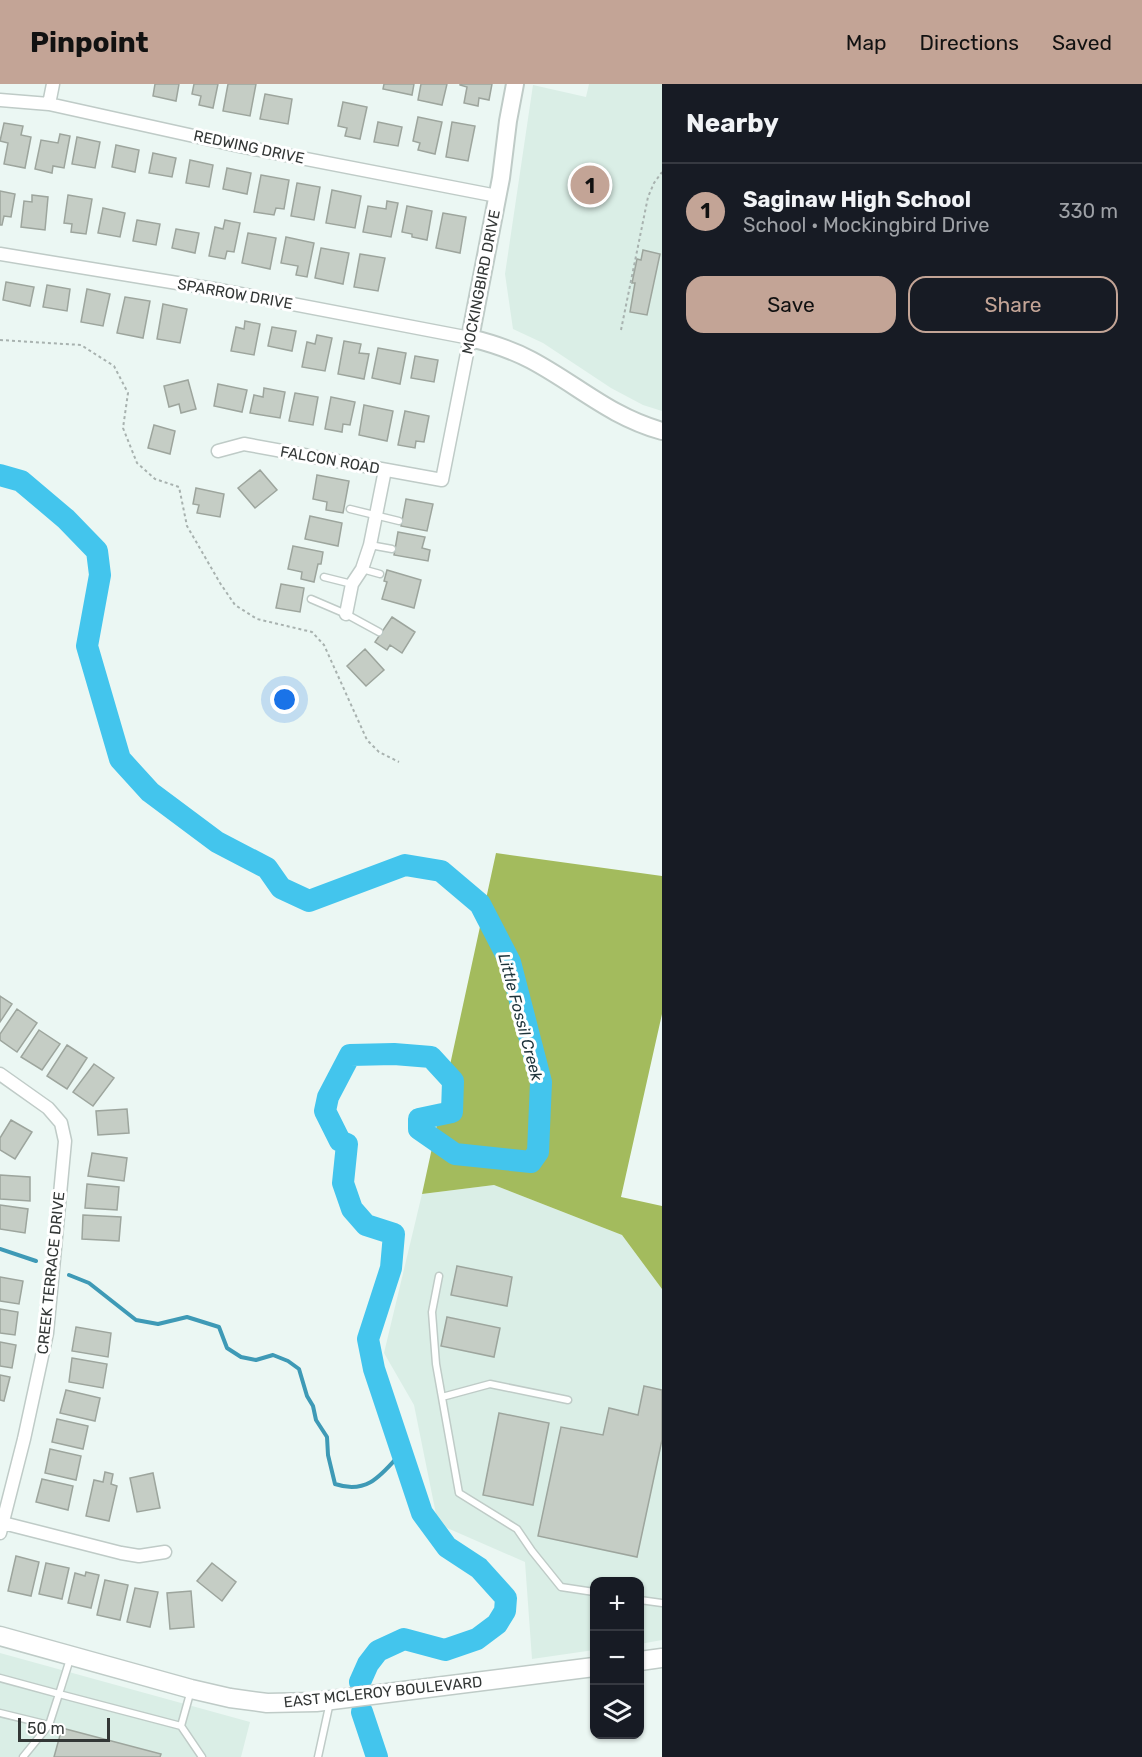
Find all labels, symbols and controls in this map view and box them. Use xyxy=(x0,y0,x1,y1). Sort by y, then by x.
text: Pinpoint xyxy=(30,26,149,59)
text: Map xyxy=(846,30,887,55)
text: Directions xyxy=(920,30,1019,55)
text: Saved xyxy=(1052,30,1112,55)
text: Nearby xyxy=(686,108,779,139)
street label: REDWING DRIVE xyxy=(192,126,306,168)
pin: 1 xyxy=(570,162,610,208)
text: Saginaw High School xyxy=(743,186,971,213)
text: 1 xyxy=(701,199,710,223)
text: 330 m xyxy=(1059,199,1118,223)
street label: MOCKINGBIRD DRIVE xyxy=(458,208,504,356)
text: School · Mockingbird Drive xyxy=(743,213,990,237)
street label: SPARROW DRIVE xyxy=(176,275,294,313)
button: Save xyxy=(686,276,896,333)
button: Share xyxy=(908,276,1118,333)
street label: FALCON ROAD xyxy=(279,442,381,478)
your location xyxy=(270,685,299,714)
water label: Little Fossil Creek xyxy=(494,951,547,1084)
street label: CREEK TERRACE DRIVE xyxy=(34,1191,68,1355)
map controls xyxy=(590,1577,644,1739)
button: + xyxy=(590,1577,644,1631)
button: − xyxy=(590,1631,644,1685)
street label: EAST MCLEROY BOULEVARD xyxy=(283,1673,483,1711)
button: layers xyxy=(590,1685,644,1739)
scale bar xyxy=(18,1715,110,1742)
text: 50 m xyxy=(27,1719,65,1738)

